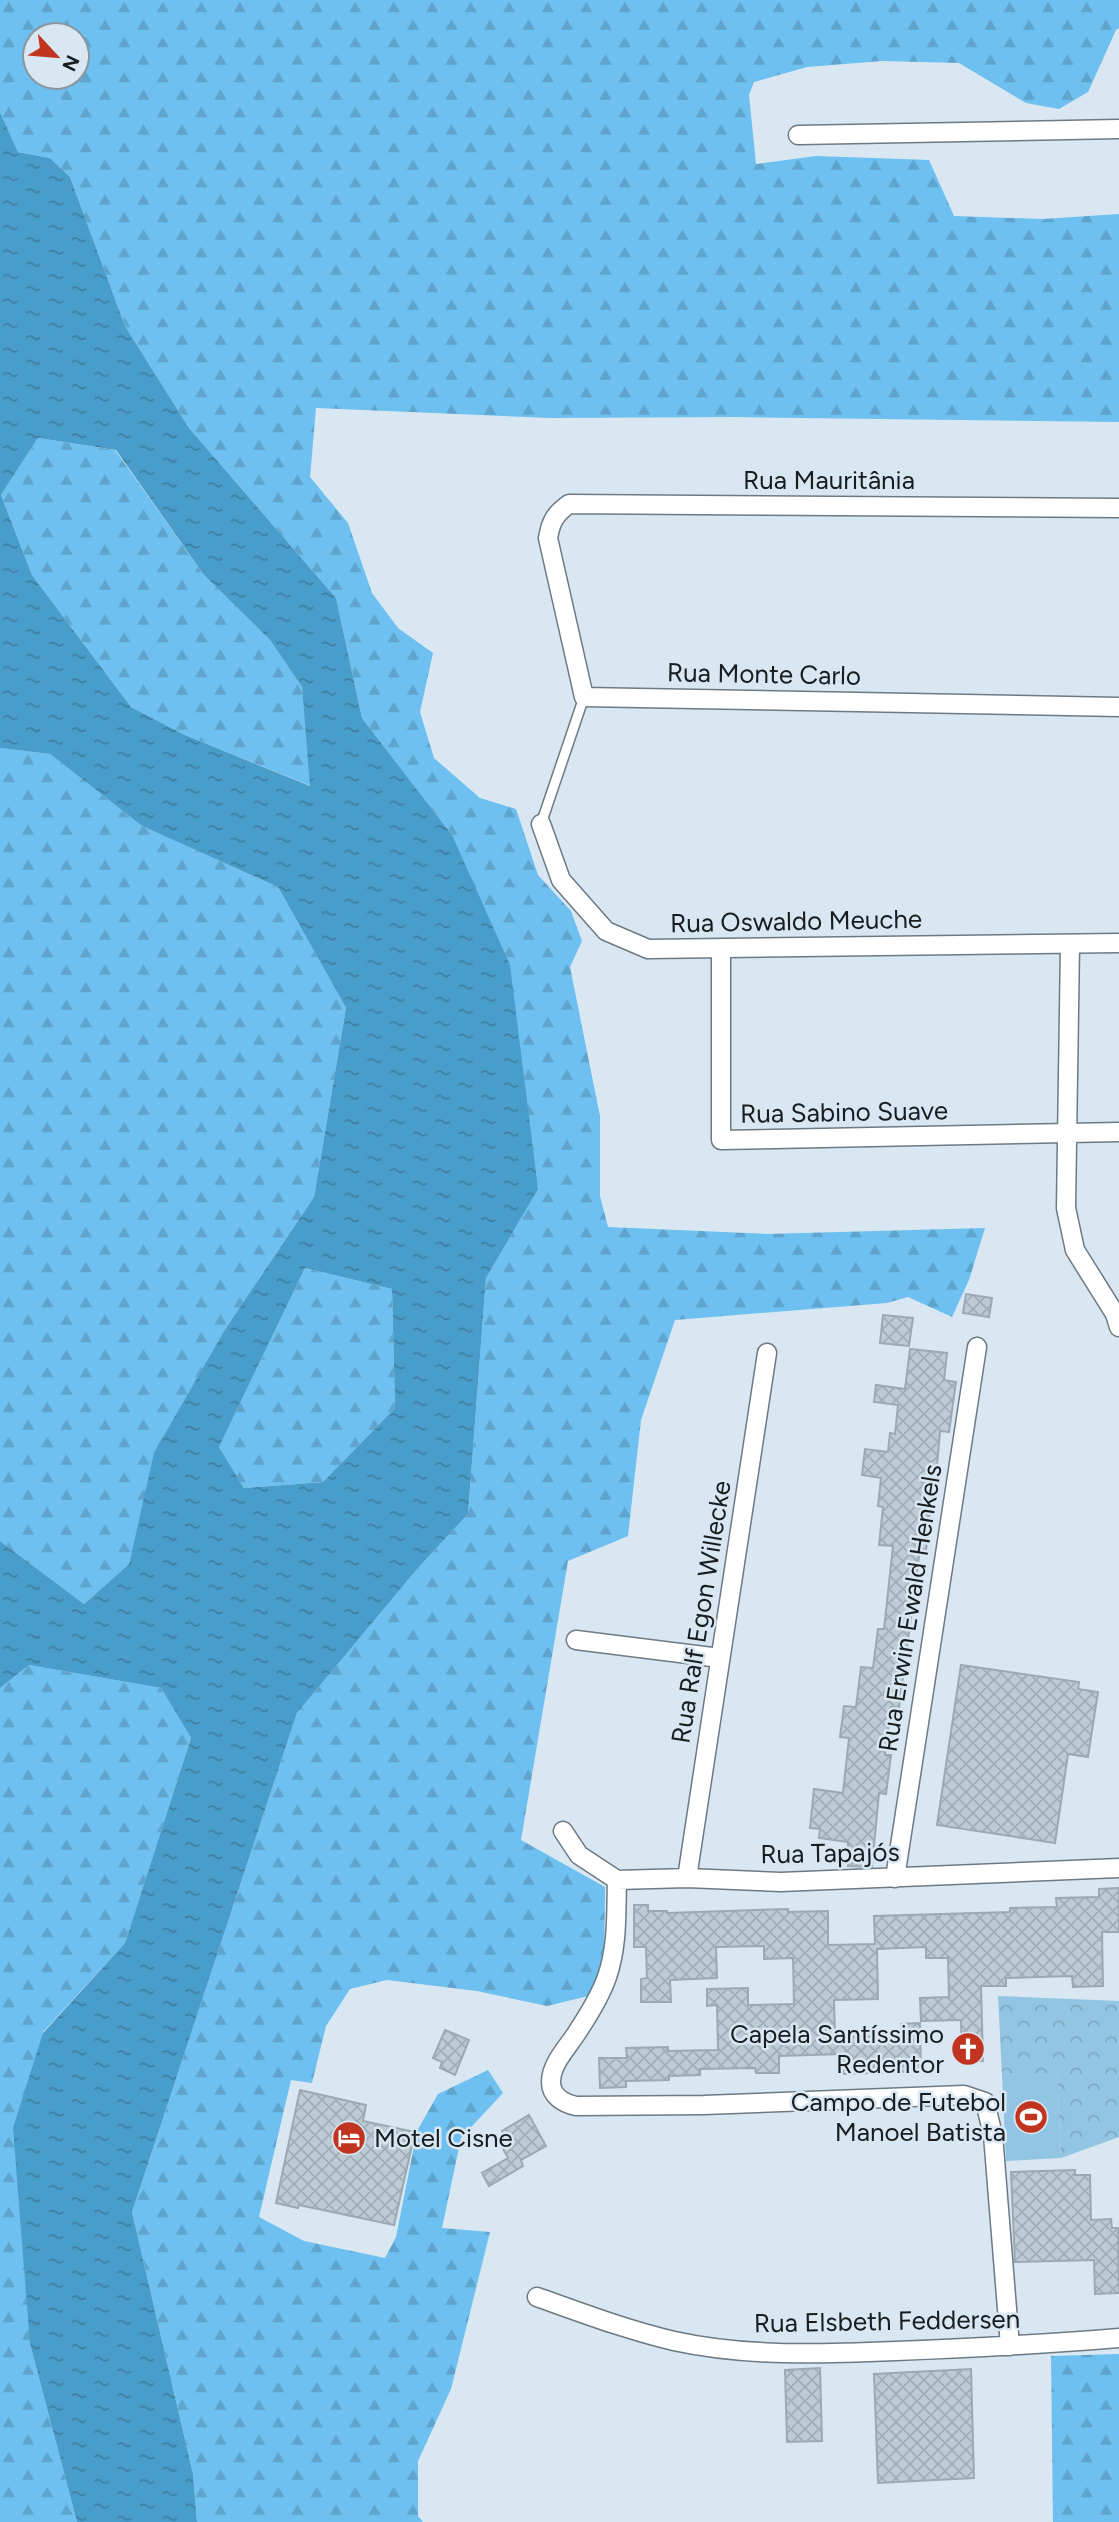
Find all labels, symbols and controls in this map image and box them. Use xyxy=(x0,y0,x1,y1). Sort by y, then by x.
north arrow xyxy=(21,21,91,91)
text: N xyxy=(57,52,84,75)
street label: Rua Mauritânia xyxy=(743,464,915,496)
street label: Rua Monte Carlo xyxy=(667,656,861,692)
street label: Rua Oswaldo Meuche xyxy=(670,903,922,939)
street label: Rua Sabino Suave xyxy=(740,1094,948,1130)
street label: Rua Erwin Ewald Henkels xyxy=(871,1462,949,1754)
street label: Rua Ralf Egon Willecke xyxy=(664,1478,738,1746)
street label: Rua Tapajós xyxy=(760,1836,900,1870)
place label: Capela Santíssimo Redentor xyxy=(730,2018,944,2080)
church icon: Capela Santíssimo Redentor xyxy=(949,2030,987,2068)
place label: Campo de Futebol Manoel Batista xyxy=(791,2086,1006,2148)
sports icon: Campo de Futebol Manoel Batista xyxy=(1012,2098,1050,2136)
hotel icon: Motel Cisne xyxy=(330,2119,368,2157)
place label: Motel Cisne xyxy=(374,2122,513,2154)
street label: Rua Elsbeth Feddersen xyxy=(754,2303,1020,2339)

